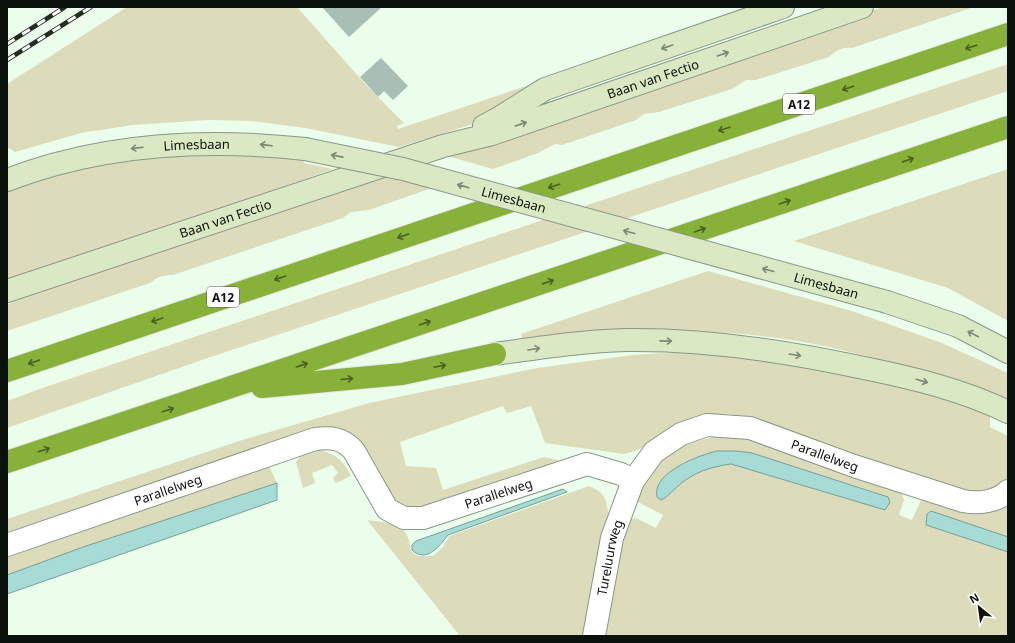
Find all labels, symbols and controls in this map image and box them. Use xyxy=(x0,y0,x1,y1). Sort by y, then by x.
one-way arrow xyxy=(965,43,977,51)
one-way arrow xyxy=(660,44,673,51)
one-way arrow xyxy=(717,50,729,58)
street label: Baan van Fectio xyxy=(604,55,701,103)
one-way arrow xyxy=(841,85,854,92)
road number: A12 xyxy=(783,94,815,114)
one-way arrow xyxy=(514,120,527,127)
one-way arrow xyxy=(718,126,731,133)
street label: Limesbaan xyxy=(163,135,230,155)
one-way arrow xyxy=(260,141,273,149)
one-way arrow xyxy=(131,144,144,152)
one-way arrow xyxy=(331,151,344,159)
one-way arrow xyxy=(902,156,914,164)
one-way arrow xyxy=(457,182,470,189)
street label: Limesbaan xyxy=(479,182,548,217)
one-way arrow xyxy=(547,183,560,190)
street label: Baan van Fectio xyxy=(177,195,274,242)
one-way arrow xyxy=(779,197,791,205)
one-way arrow xyxy=(694,226,706,234)
one-way arrow xyxy=(623,228,636,235)
one-way arrow xyxy=(397,233,409,241)
one-way arrow xyxy=(762,266,775,273)
street label: Limesbaan xyxy=(792,268,861,303)
one-way arrow xyxy=(273,275,286,282)
one-way arrow xyxy=(541,278,554,285)
road number: A12 xyxy=(207,287,239,307)
one-way arrow xyxy=(150,317,163,324)
one-way arrow xyxy=(418,319,430,327)
one-way arrow xyxy=(968,330,980,337)
one-way arrow xyxy=(659,337,672,345)
one-way arrow xyxy=(527,345,540,353)
one-way arrow xyxy=(788,351,801,359)
one-way arrow xyxy=(28,358,40,366)
one-way arrow xyxy=(295,361,308,368)
one-way arrow xyxy=(433,362,446,370)
one-way arrow xyxy=(340,376,353,383)
one-way arrow xyxy=(915,378,928,385)
one-way arrow xyxy=(161,405,173,413)
street label: Parallelweg xyxy=(789,435,861,476)
one-way arrow xyxy=(37,446,50,453)
street label: Parallelweg xyxy=(131,470,204,510)
street label: Parallelweg xyxy=(462,474,535,513)
street label: Tureluurweg xyxy=(593,517,627,597)
north arrow xyxy=(959,587,999,627)
text: N xyxy=(966,589,981,607)

